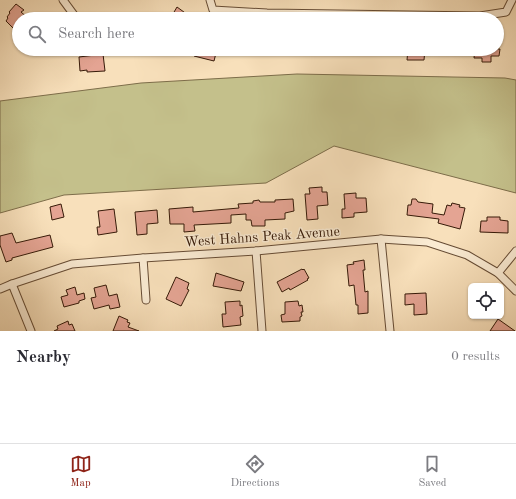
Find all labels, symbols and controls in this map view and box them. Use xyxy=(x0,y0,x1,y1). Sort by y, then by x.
search box xyxy=(12,12,504,56)
icon: search xyxy=(26,23,48,45)
text: Search here xyxy=(58,27,135,42)
street label: West Hahns Peak Avenue xyxy=(184,225,340,249)
map controls xyxy=(468,283,504,319)
button: locate xyxy=(468,283,504,319)
text: Nearby xyxy=(16,349,71,366)
text: 0 results xyxy=(451,350,500,363)
tab: Map xyxy=(70,453,92,491)
tab: Directions xyxy=(231,453,279,491)
tab: Saved xyxy=(418,453,446,491)

